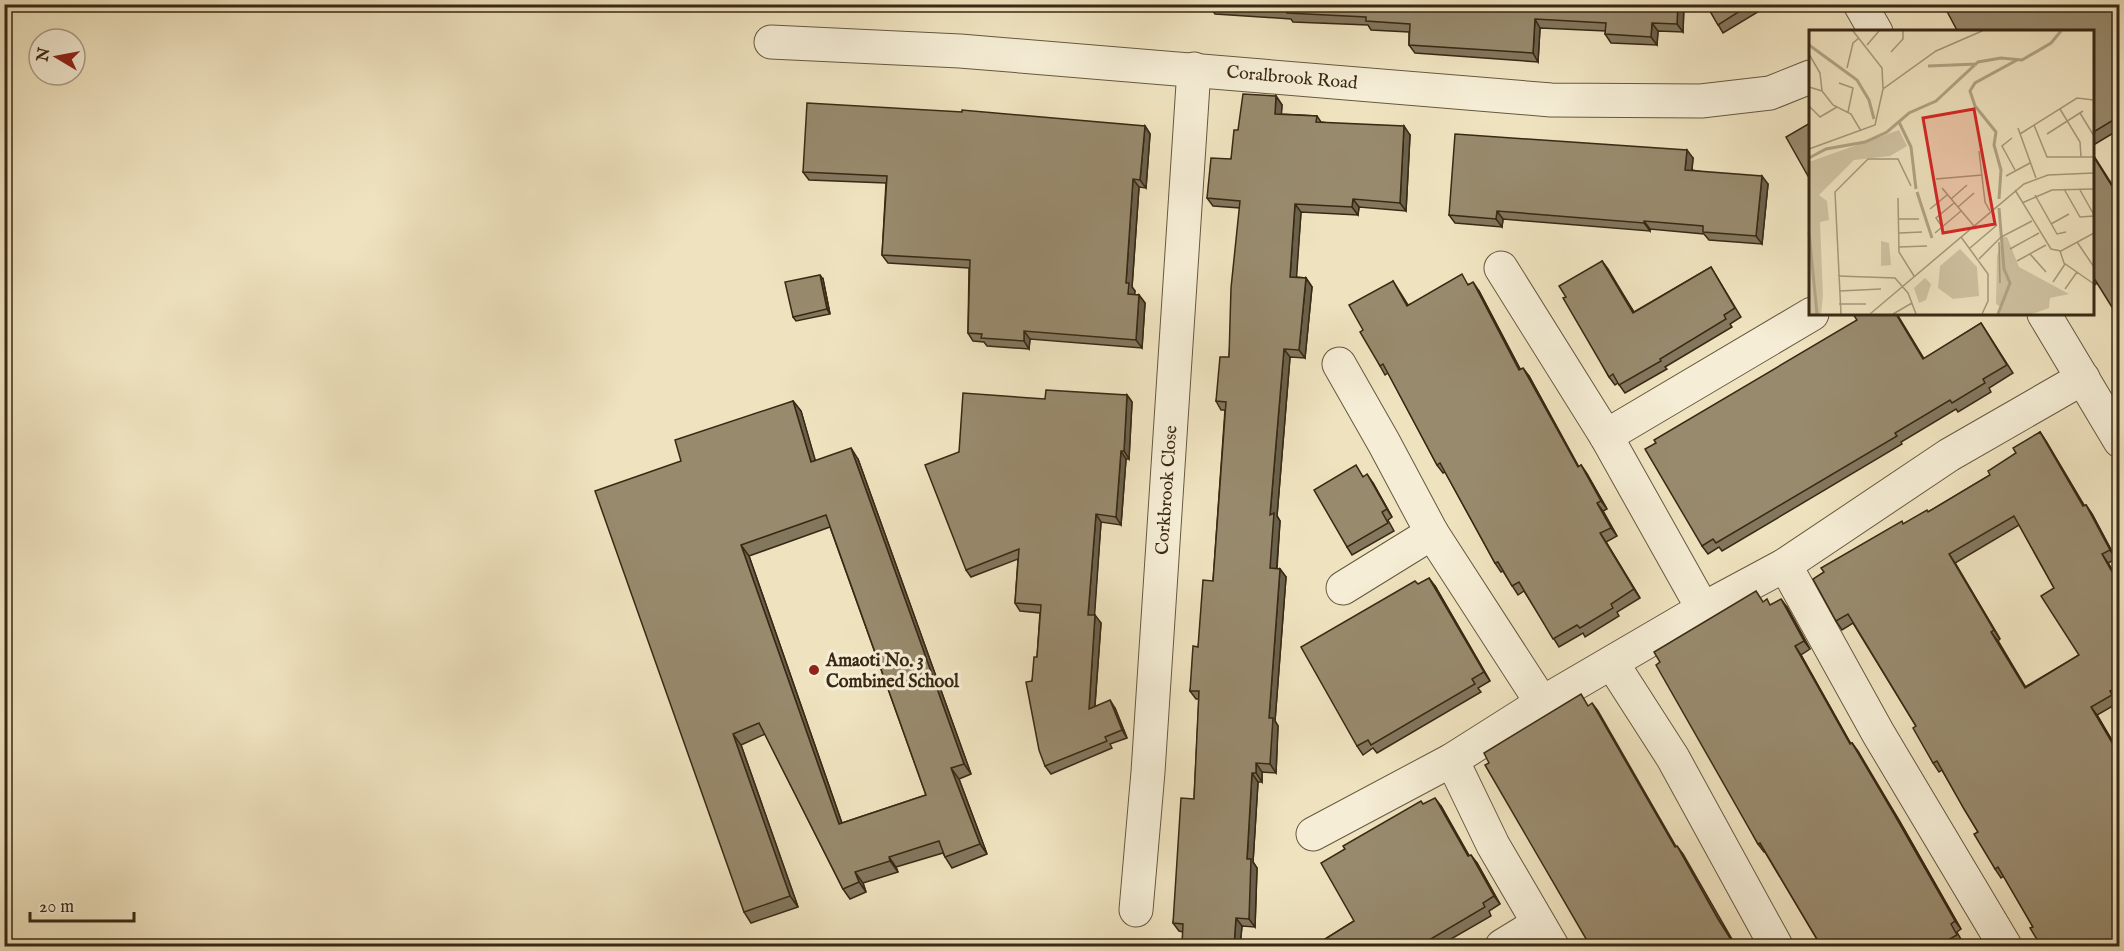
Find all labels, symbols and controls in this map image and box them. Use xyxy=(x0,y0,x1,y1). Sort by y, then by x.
north arrow xyxy=(27,27,87,87)
inset map xyxy=(1809,30,2094,315)
text: N xyxy=(33,46,55,64)
street label: Coralbrook Road xyxy=(1225,61,1359,96)
street label: Corkbrook Close xyxy=(1151,425,1183,556)
place label: Amaoti No. 3 Combined School xyxy=(825,650,960,694)
marker: Amaoti No. 3 Combined School xyxy=(807,663,821,677)
scale bar xyxy=(30,885,134,923)
text: 20 m xyxy=(39,896,74,919)

